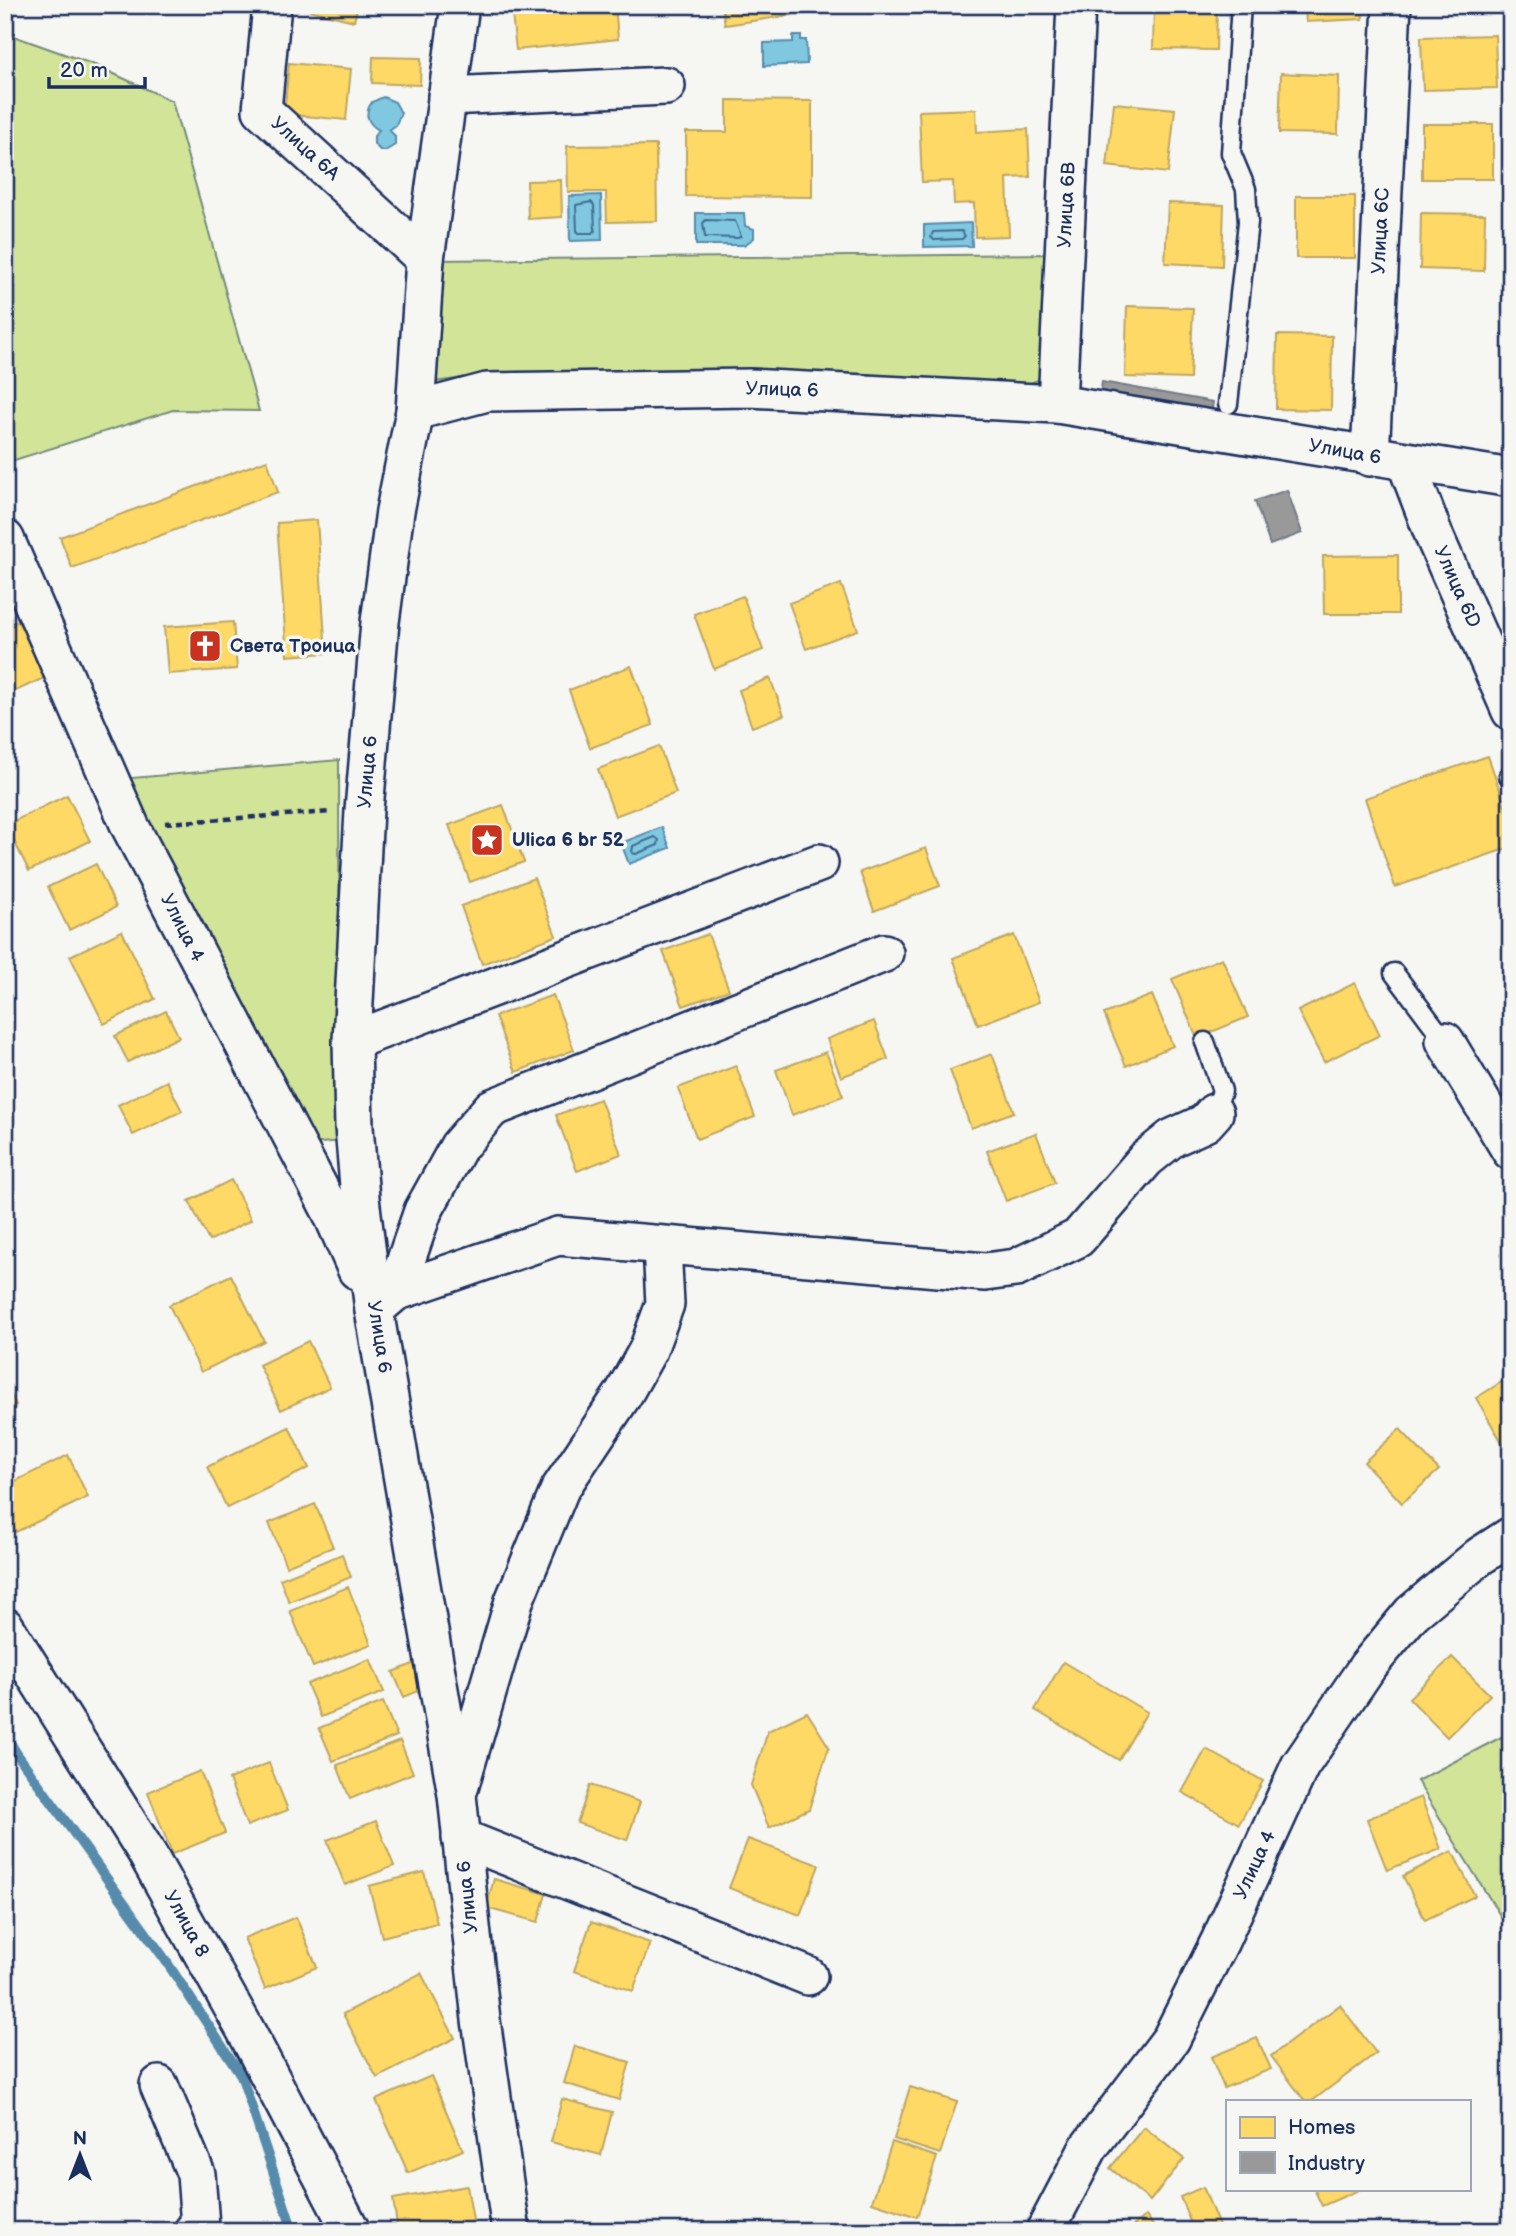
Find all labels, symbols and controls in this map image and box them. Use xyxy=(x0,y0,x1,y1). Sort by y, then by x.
scale bar xyxy=(49,46,145,90)
text: 20 m xyxy=(60,58,108,83)
street label: Улица 6A xyxy=(266,112,344,186)
street label: Улица 6B xyxy=(1053,161,1081,249)
street label: Улица 6C xyxy=(1367,187,1395,275)
street label: Улица 6 xyxy=(745,377,819,403)
street label: Улица 6 xyxy=(1307,434,1383,470)
street label: Улица 6D xyxy=(1429,543,1485,631)
church icon: Света Троица xyxy=(186,627,224,665)
place label: Света Троица xyxy=(230,635,356,658)
street label: Улица 6 xyxy=(353,735,383,809)
place icon: Ulica 6 br 52 xyxy=(468,821,506,859)
place label: Ulica 6 br 52 xyxy=(512,829,625,852)
street label: Улица 4 xyxy=(155,890,209,966)
street label: Улица 6 xyxy=(362,1299,396,1375)
street label: Улица 4 xyxy=(1229,1827,1281,1903)
street label: Улица 6 xyxy=(453,1860,483,1934)
street label: Улица 8 xyxy=(158,1887,214,1961)
legend xyxy=(1226,2100,1470,2190)
text: Homes xyxy=(1288,2115,1356,2140)
north arrow xyxy=(46,2120,116,2190)
text: N xyxy=(73,2128,87,2151)
text: Industry xyxy=(1288,2151,1366,2176)

